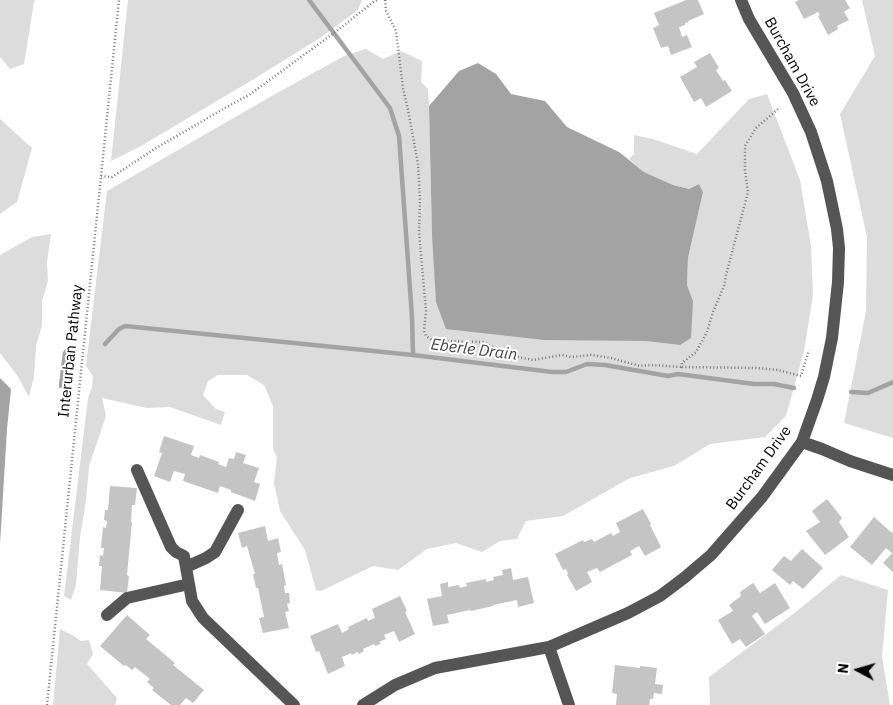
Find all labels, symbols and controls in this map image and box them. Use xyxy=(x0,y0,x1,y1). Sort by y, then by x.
street label: Burcham Drive xyxy=(760,14,824,110)
street label: Interurban Pathway xyxy=(55,284,87,418)
water label: Eberle Drain xyxy=(430,335,518,365)
street label: Burcham Drive xyxy=(723,423,795,513)
north arrow xyxy=(833,645,883,695)
text: N xyxy=(834,662,853,674)

